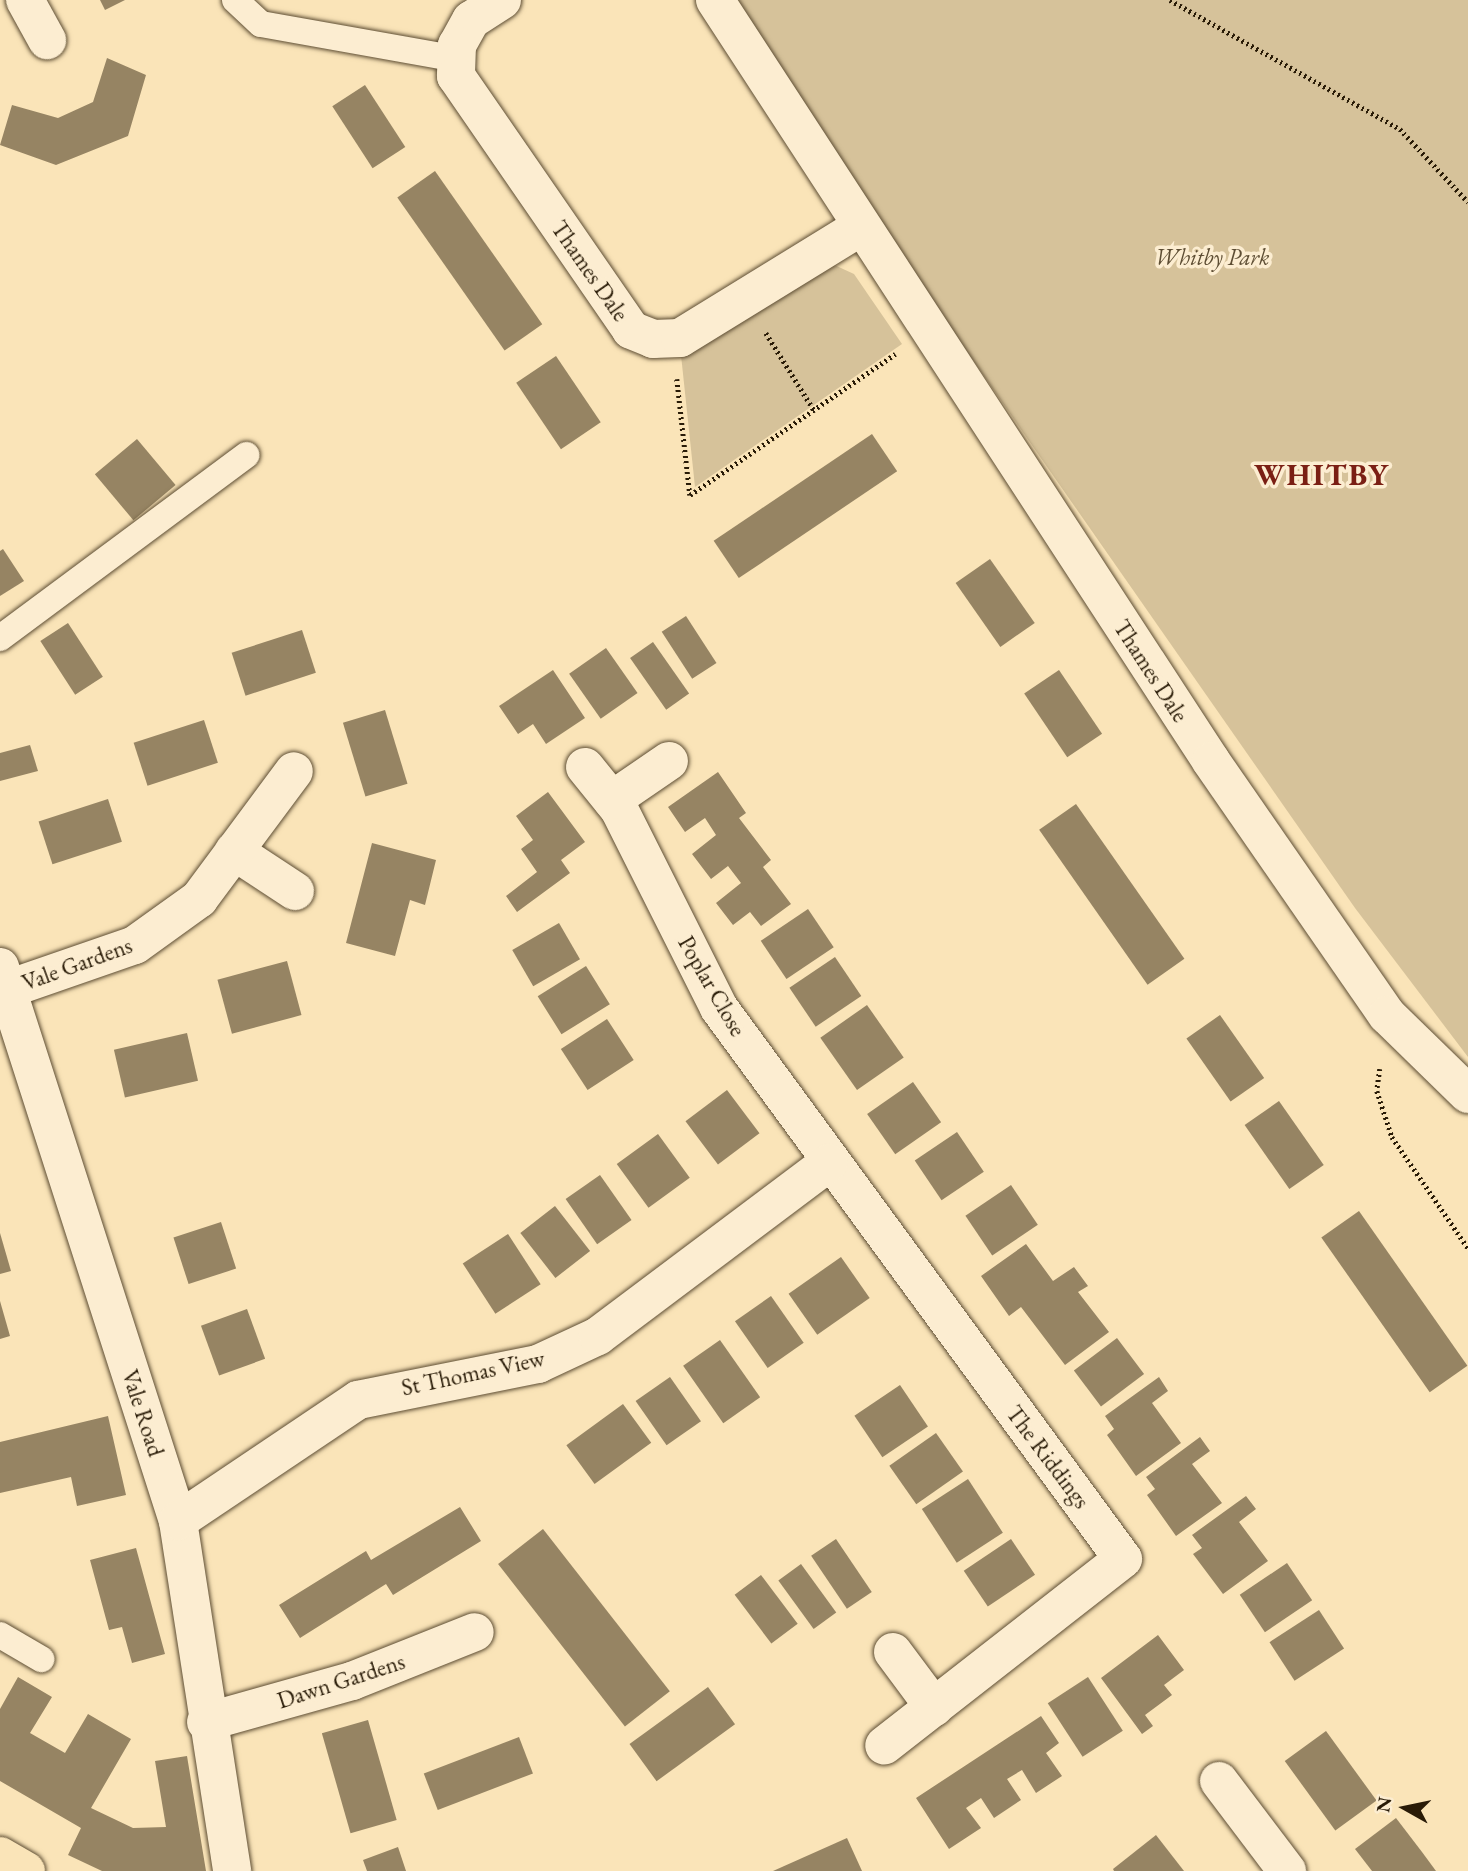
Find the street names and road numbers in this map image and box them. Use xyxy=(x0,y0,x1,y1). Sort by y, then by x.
street label: Thames Dale xyxy=(545,215,635,327)
street label: Thames Dale xyxy=(1108,615,1194,727)
street label: Vale Gardens xyxy=(18,931,136,997)
street label: Poplar Close xyxy=(672,931,752,1041)
street label: St Thomas View xyxy=(399,1344,547,1402)
street label: Vale Road xyxy=(116,1366,170,1460)
street label: The Riddings xyxy=(1000,1400,1096,1514)
street label: Dawn Gardens xyxy=(274,1647,408,1715)

